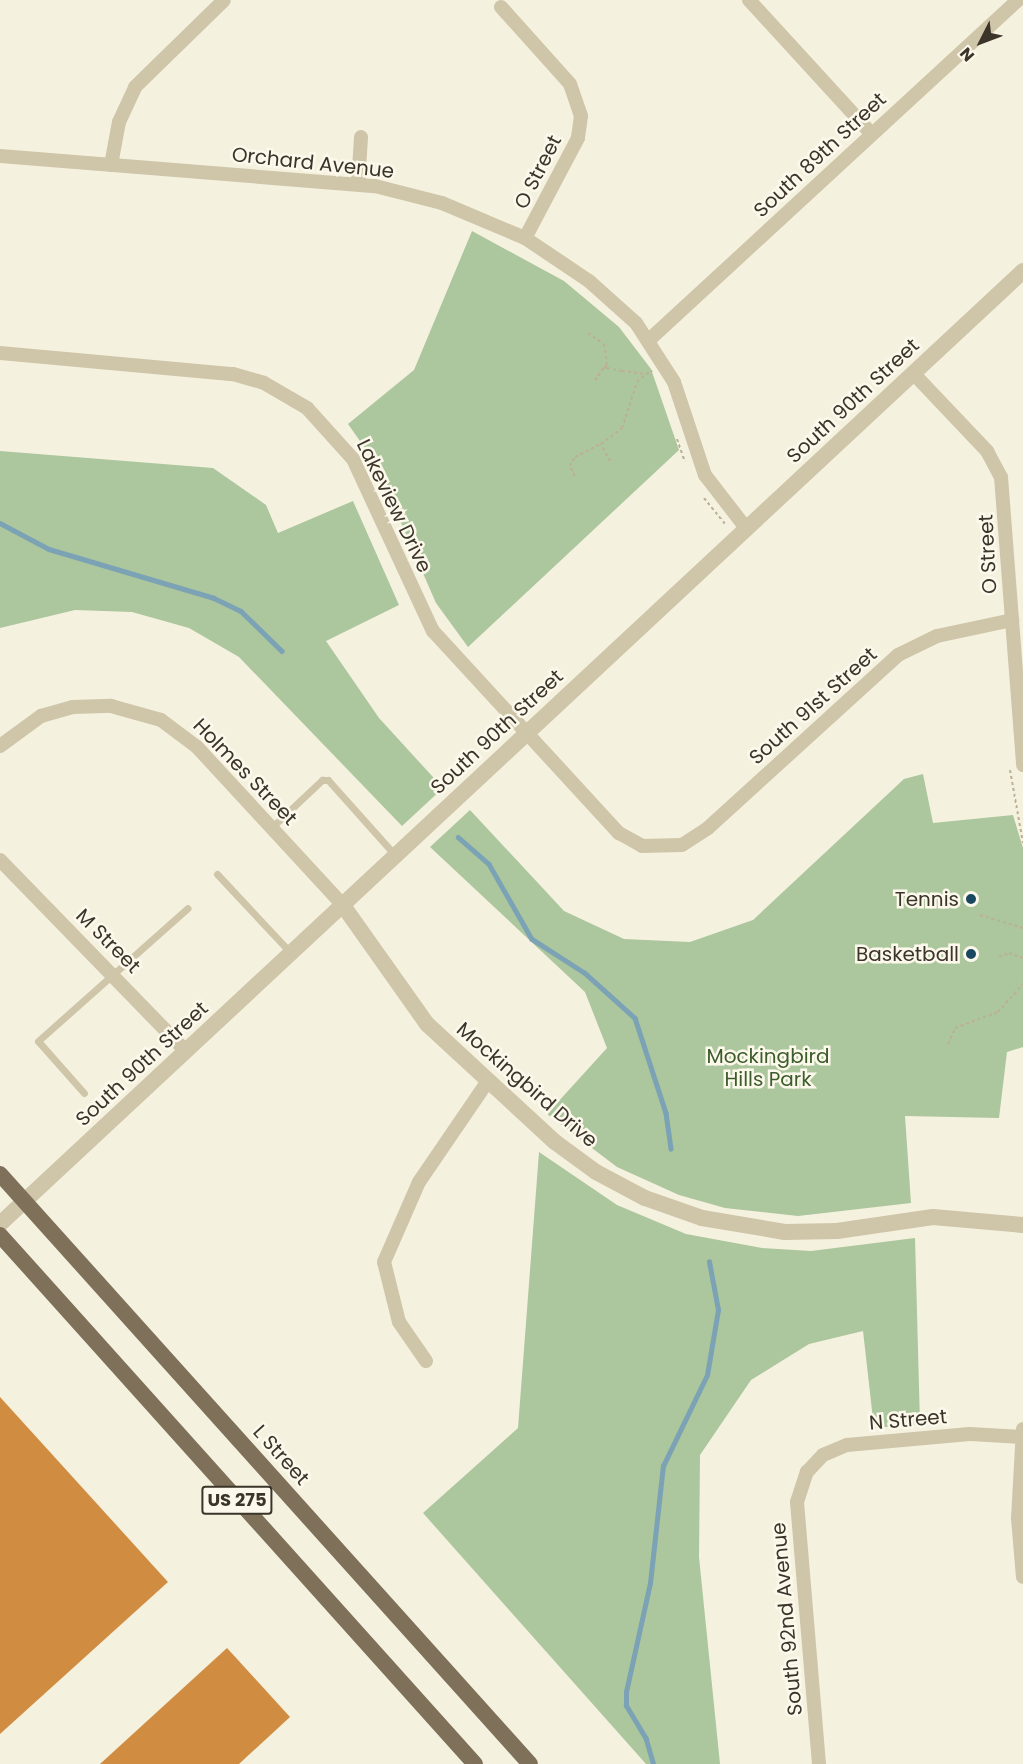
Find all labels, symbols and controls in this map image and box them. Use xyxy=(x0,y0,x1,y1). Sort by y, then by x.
north arrow xyxy=(951,12,1011,72)
text: N xyxy=(955,42,980,67)
street label: South 89th Street xyxy=(749,88,891,222)
street label: O Street xyxy=(509,131,567,213)
street label: Orchard Avenue xyxy=(231,143,395,183)
street label: South 90th Street xyxy=(782,334,924,468)
street label: Lakeview Drive xyxy=(351,435,437,577)
street label: O Street xyxy=(974,514,1002,594)
street label: South 91st Street xyxy=(744,642,882,770)
street label: South 90th Street xyxy=(426,665,568,799)
street label: Holmes Street xyxy=(188,714,302,830)
place label: Tennis xyxy=(895,887,959,911)
marker: Tennis xyxy=(964,892,978,906)
street label: M Street xyxy=(71,904,145,978)
place label: Basketball xyxy=(856,942,959,966)
marker: Basketball xyxy=(964,947,978,961)
street label: South 90th Street xyxy=(71,997,213,1131)
street label: Mockingbird Drive xyxy=(452,1017,602,1153)
park label: Mockingbird Hills Park xyxy=(706,1045,830,1092)
street label: N Street xyxy=(868,1405,948,1435)
street label: L Street xyxy=(248,1420,314,1490)
road number: US 275 xyxy=(201,1485,273,1515)
street label: South 92nd Avenue xyxy=(767,1522,807,1716)

